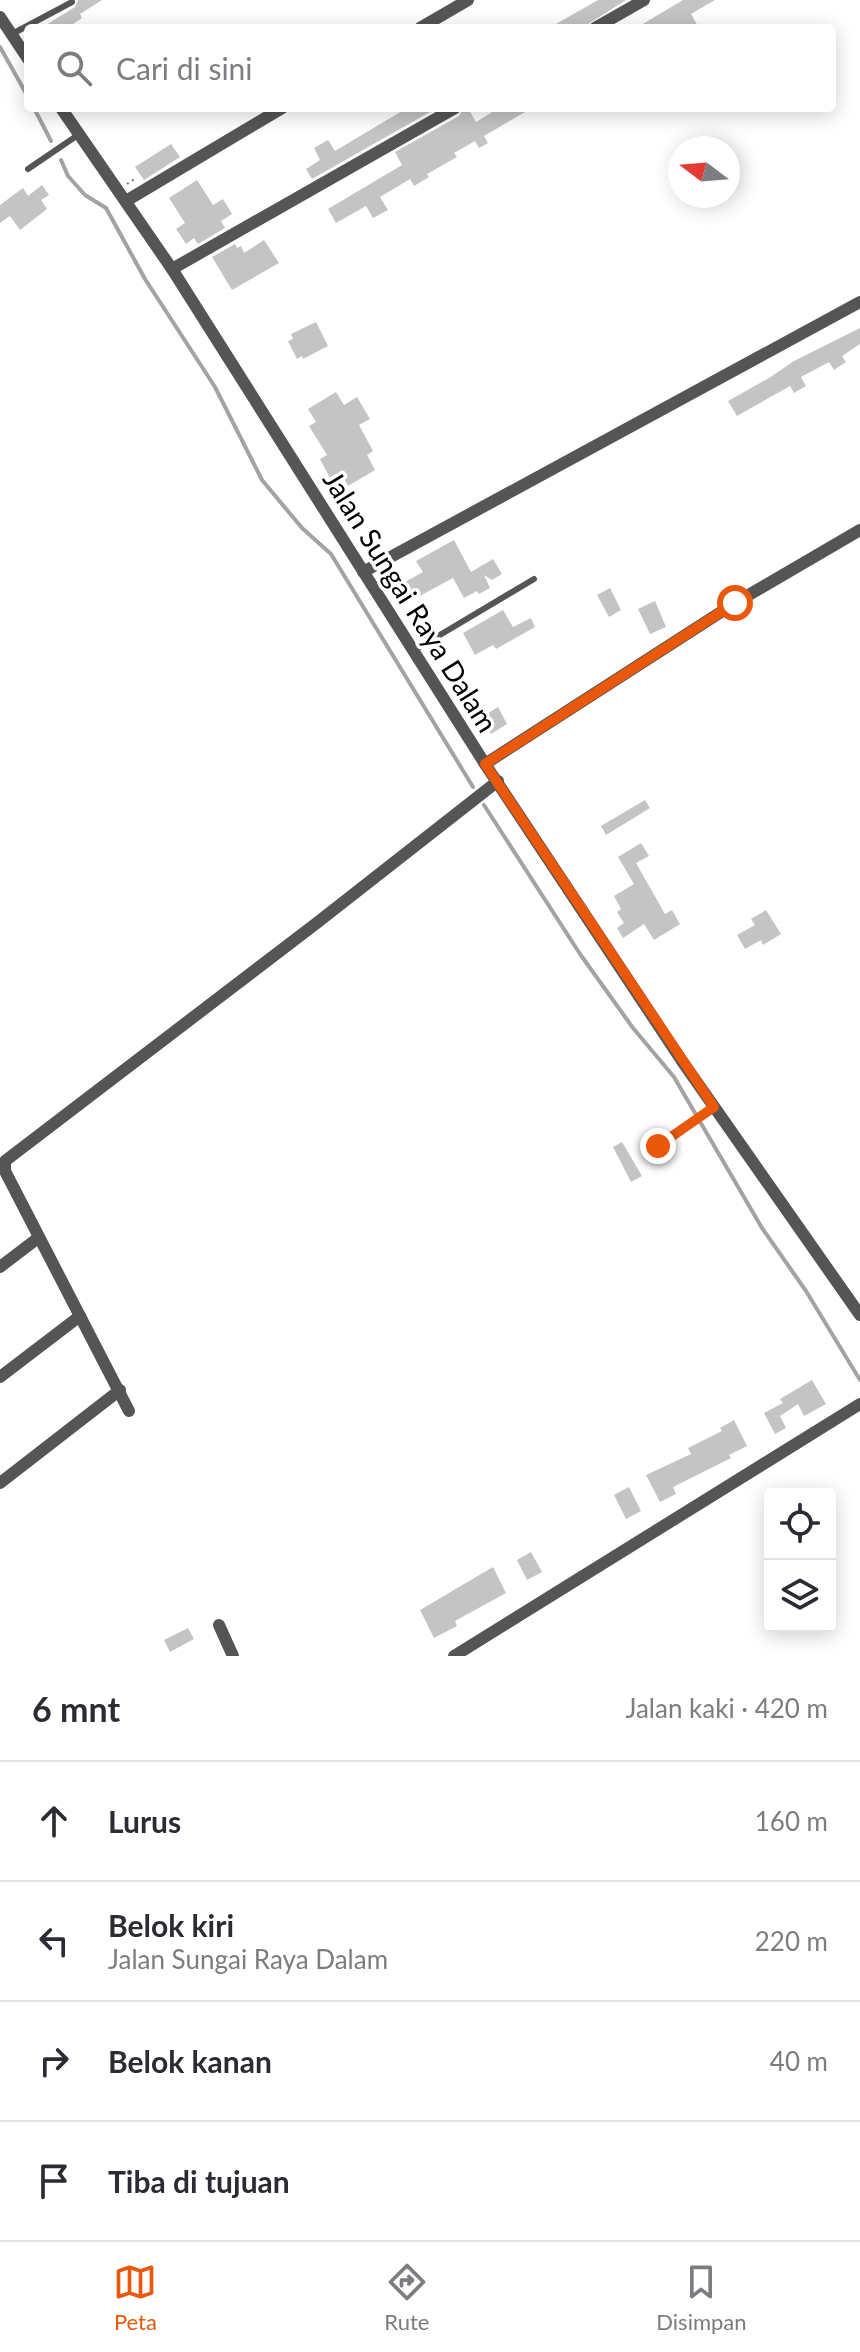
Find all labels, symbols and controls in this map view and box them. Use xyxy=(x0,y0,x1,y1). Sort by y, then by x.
search box xyxy=(24,24,836,112)
icon: search xyxy=(52,46,96,90)
text: Cari di sini xyxy=(116,50,253,86)
north arrow xyxy=(668,136,740,208)
street label: Jalan Sungai Raya Dalam xyxy=(317,464,505,738)
route start xyxy=(717,585,753,621)
route end xyxy=(640,1128,676,1164)
map controls xyxy=(764,1488,836,1632)
button: locate xyxy=(764,1488,836,1560)
button: layers xyxy=(764,1560,836,1632)
text: 6 mnt xyxy=(32,1688,120,1729)
text: Jalan kaki · 420 m xyxy=(625,1692,828,1724)
icon: ahead xyxy=(32,1799,76,1843)
text: Lurus xyxy=(108,1803,181,1839)
text: 160 m xyxy=(755,1805,828,1837)
text: Belok kiri xyxy=(108,1907,234,1943)
icon: left xyxy=(32,1919,76,1963)
text: 220 m xyxy=(755,1925,828,1957)
text: Jalan Sungai Raya Dalam xyxy=(108,1943,388,1975)
icon: right xyxy=(32,2039,76,2083)
text: Belok kanan xyxy=(108,2043,272,2079)
text: 40 m xyxy=(770,2045,828,2077)
icon: arrive xyxy=(32,2159,76,2203)
text: Tiba di tujuan xyxy=(108,2163,290,2199)
tab: Peta xyxy=(113,2260,157,2335)
tab: Rute xyxy=(384,2260,429,2335)
tab: Disimpan xyxy=(656,2260,747,2335)

